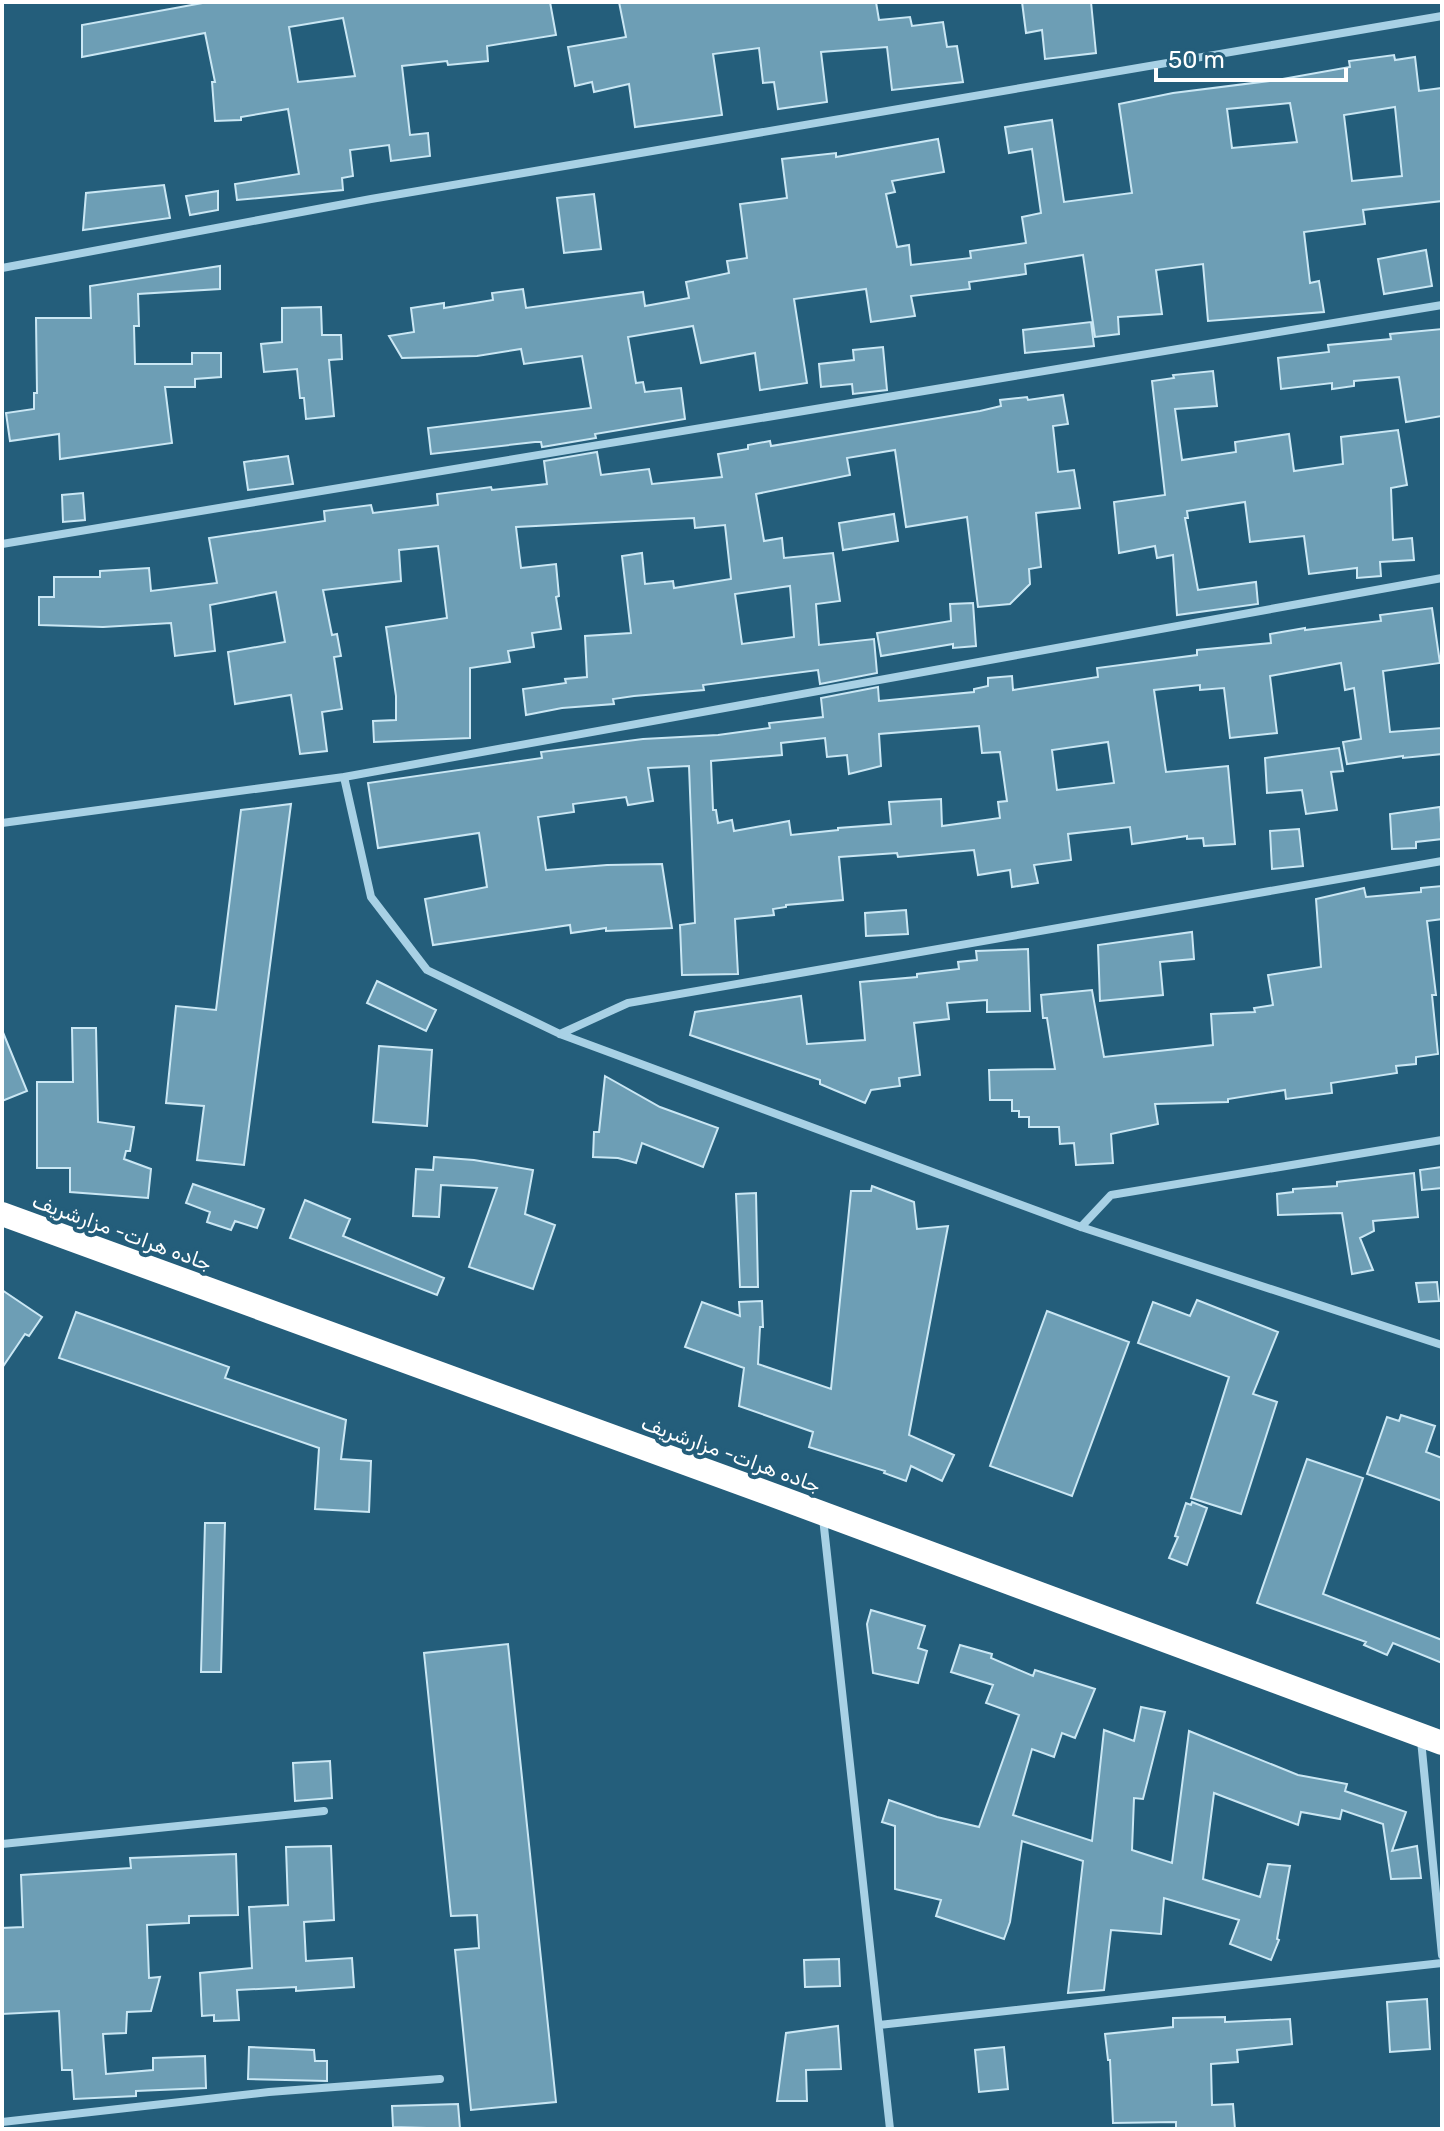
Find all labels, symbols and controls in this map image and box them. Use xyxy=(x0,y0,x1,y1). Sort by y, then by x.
scale bar xyxy=(1156,32,1346,82)
text: 50 m xyxy=(1168,46,1225,74)
street label: جاده هرات- مزارشریف xyxy=(29,1188,215,1276)
street label: جاده هرات- مزارشریف xyxy=(638,1410,824,1498)

